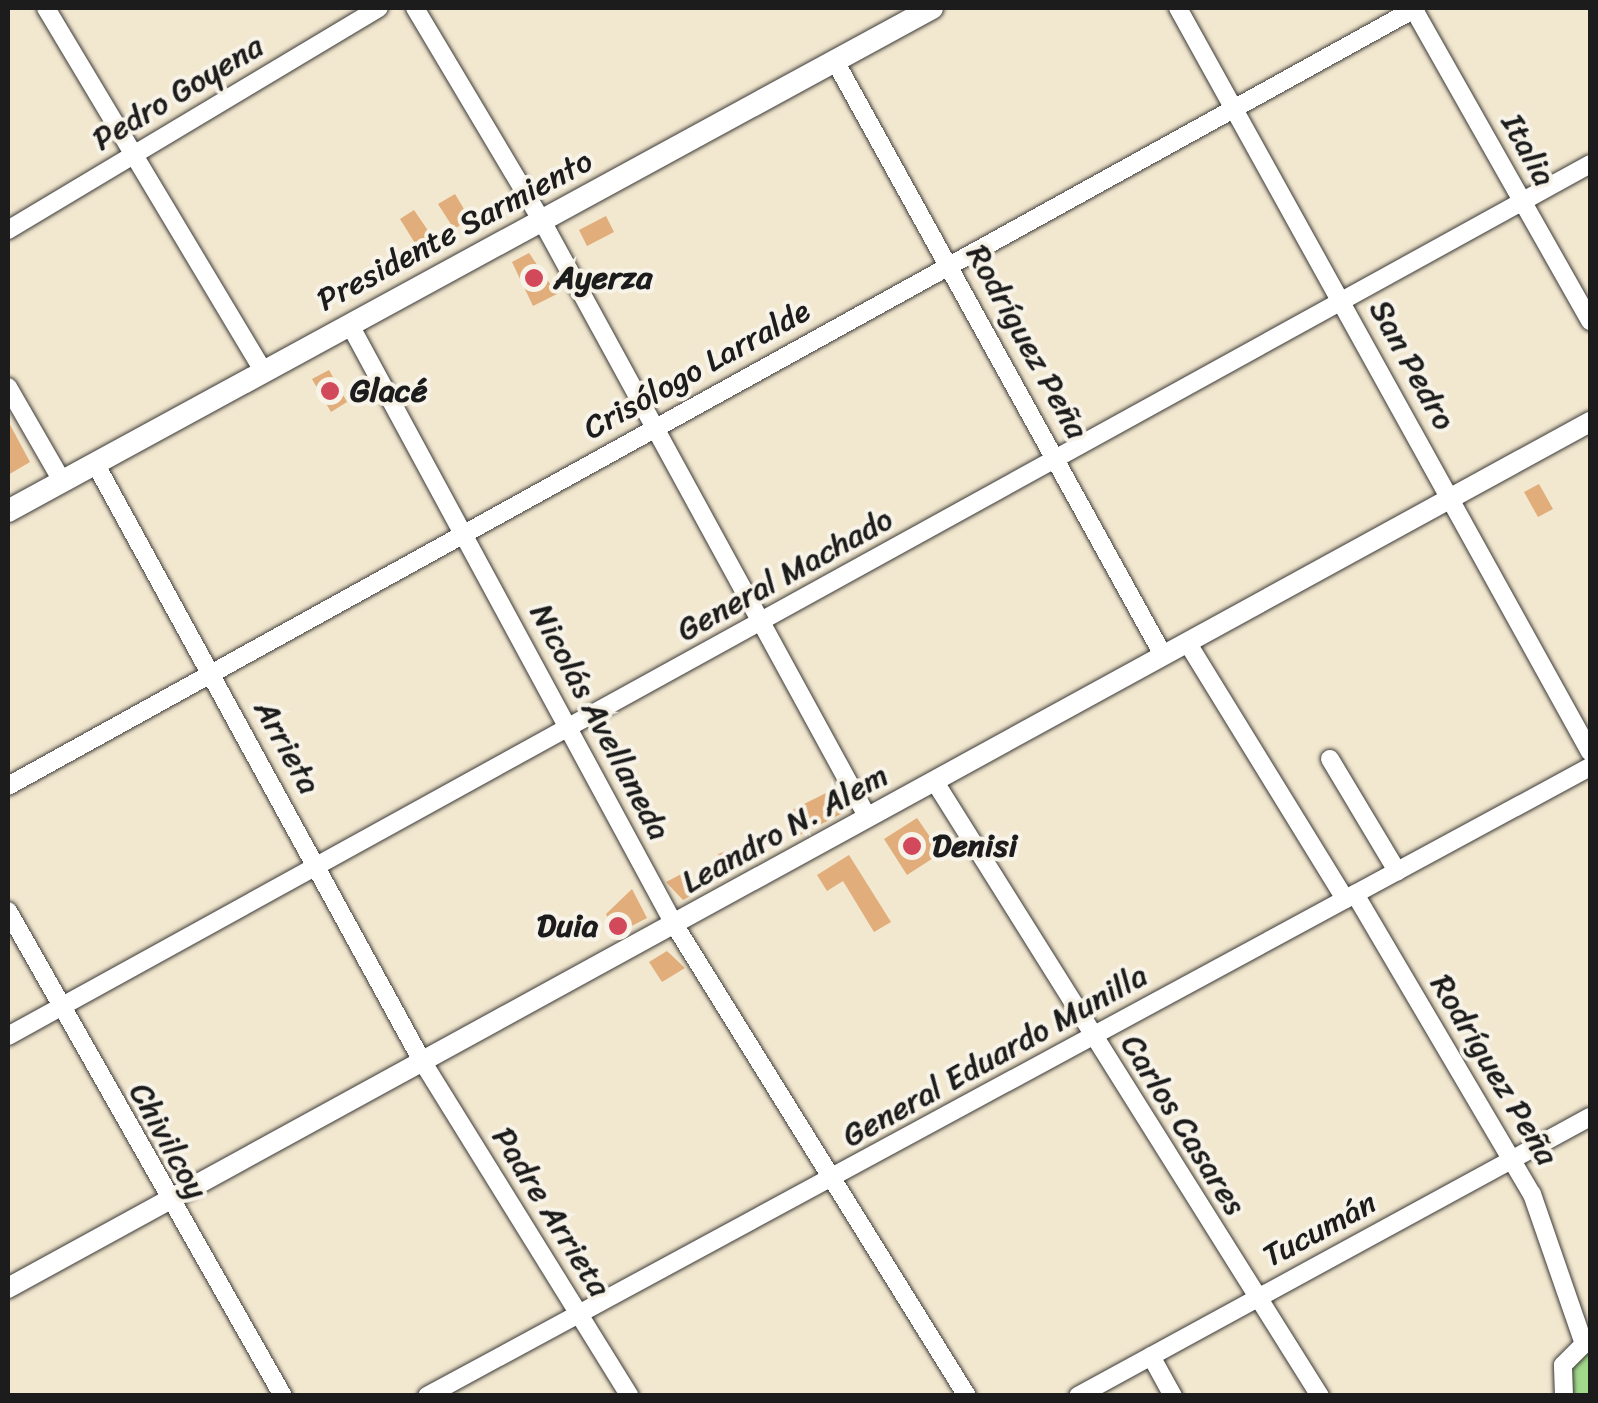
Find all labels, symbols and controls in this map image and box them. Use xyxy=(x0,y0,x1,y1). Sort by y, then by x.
street label: Pedro Goyena xyxy=(85,27,271,159)
street label: Italia xyxy=(1493,107,1563,193)
street label: Presidente Sarmiento xyxy=(311,142,599,320)
street label: Rodríguez Peña xyxy=(958,238,1096,446)
place label: Ayerza xyxy=(554,259,652,297)
marker: Ayerza xyxy=(523,267,545,289)
street label: Crisólogo Larralde xyxy=(577,292,817,448)
street label: San Pedro xyxy=(1360,293,1464,437)
place label: Glacé xyxy=(350,372,428,410)
marker: Glacé xyxy=(319,380,341,402)
street label: General Machado xyxy=(671,500,899,650)
street label: Nicolás Avellaneda xyxy=(522,597,678,847)
street label: Arrieta xyxy=(246,693,328,801)
street label: Leandro N. Alem xyxy=(675,756,895,902)
place label: Denisi xyxy=(932,827,1017,865)
marker: Denisi xyxy=(901,835,923,857)
place label: Duia xyxy=(537,907,598,945)
marker: Duia xyxy=(607,915,629,937)
street label: General Eduardo Munilla xyxy=(836,956,1154,1156)
street label: Rodríguez Peña xyxy=(1422,968,1566,1172)
street label: Carlos Casares xyxy=(1113,1028,1253,1222)
street label: Chivilcoy xyxy=(120,1076,216,1206)
street label: Padre Arrieta xyxy=(484,1121,618,1303)
street label: Tucumán xyxy=(1257,1184,1383,1276)

